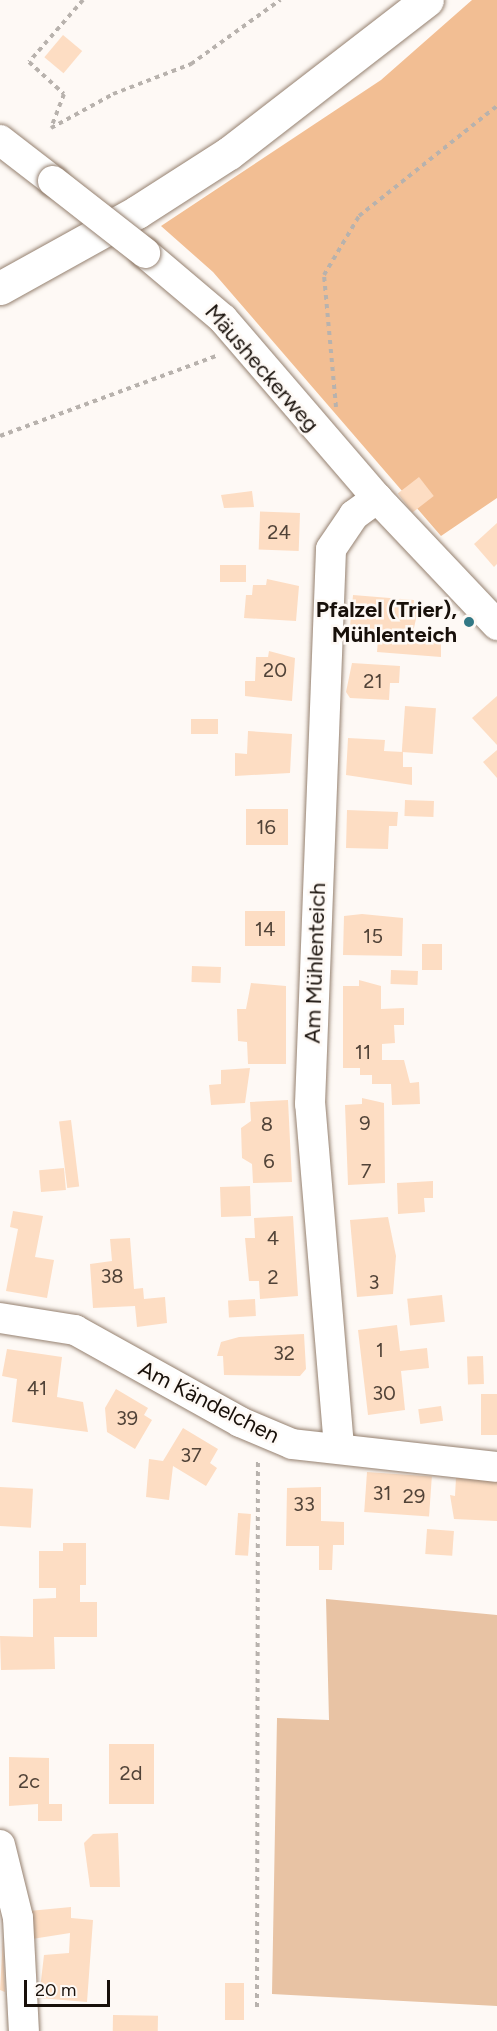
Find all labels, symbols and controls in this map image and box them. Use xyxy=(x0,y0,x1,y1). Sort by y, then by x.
street label: Mäusheckerweg xyxy=(199,299,325,437)
house number: 24 xyxy=(267,520,291,544)
place label: Pfalzel (Trier), Mühlenteich xyxy=(316,596,457,648)
marker: Pfalzel (Trier), Mühlenteich xyxy=(462,615,476,629)
house number: 20 xyxy=(263,658,287,682)
house number: 21 xyxy=(363,669,383,693)
house number: 16 xyxy=(256,815,276,839)
street label: Am Mühlenteich xyxy=(299,882,331,1044)
house number: 14 xyxy=(255,917,275,941)
house number: 15 xyxy=(363,924,383,948)
house number: 11 xyxy=(355,1040,371,1064)
house number: 9 xyxy=(359,1111,371,1135)
house number: 8 xyxy=(261,1112,273,1136)
house number: 6 xyxy=(263,1149,275,1173)
house number: 7 xyxy=(361,1159,371,1183)
house number: 4 xyxy=(267,1226,279,1250)
house number: 38 xyxy=(100,1264,124,1288)
house number: 2 xyxy=(267,1265,279,1289)
house number: 3 xyxy=(369,1270,379,1294)
house number: 1 xyxy=(376,1338,384,1362)
house number: 32 xyxy=(273,1341,295,1365)
street label: Am Kändelchen xyxy=(134,1355,284,1449)
house number: 41 xyxy=(27,1376,47,1400)
house number: 30 xyxy=(372,1381,396,1405)
house number: 39 xyxy=(116,1406,138,1430)
house number: 37 xyxy=(180,1443,202,1467)
house number: 31 xyxy=(372,1481,392,1505)
house number: 29 xyxy=(403,1484,425,1508)
house number: 33 xyxy=(293,1492,315,1516)
house number: 2d xyxy=(120,1761,142,1785)
house number: 2c xyxy=(18,1769,40,1793)
scale bar xyxy=(27,1968,112,2006)
text: 20 m xyxy=(35,1979,76,2001)

